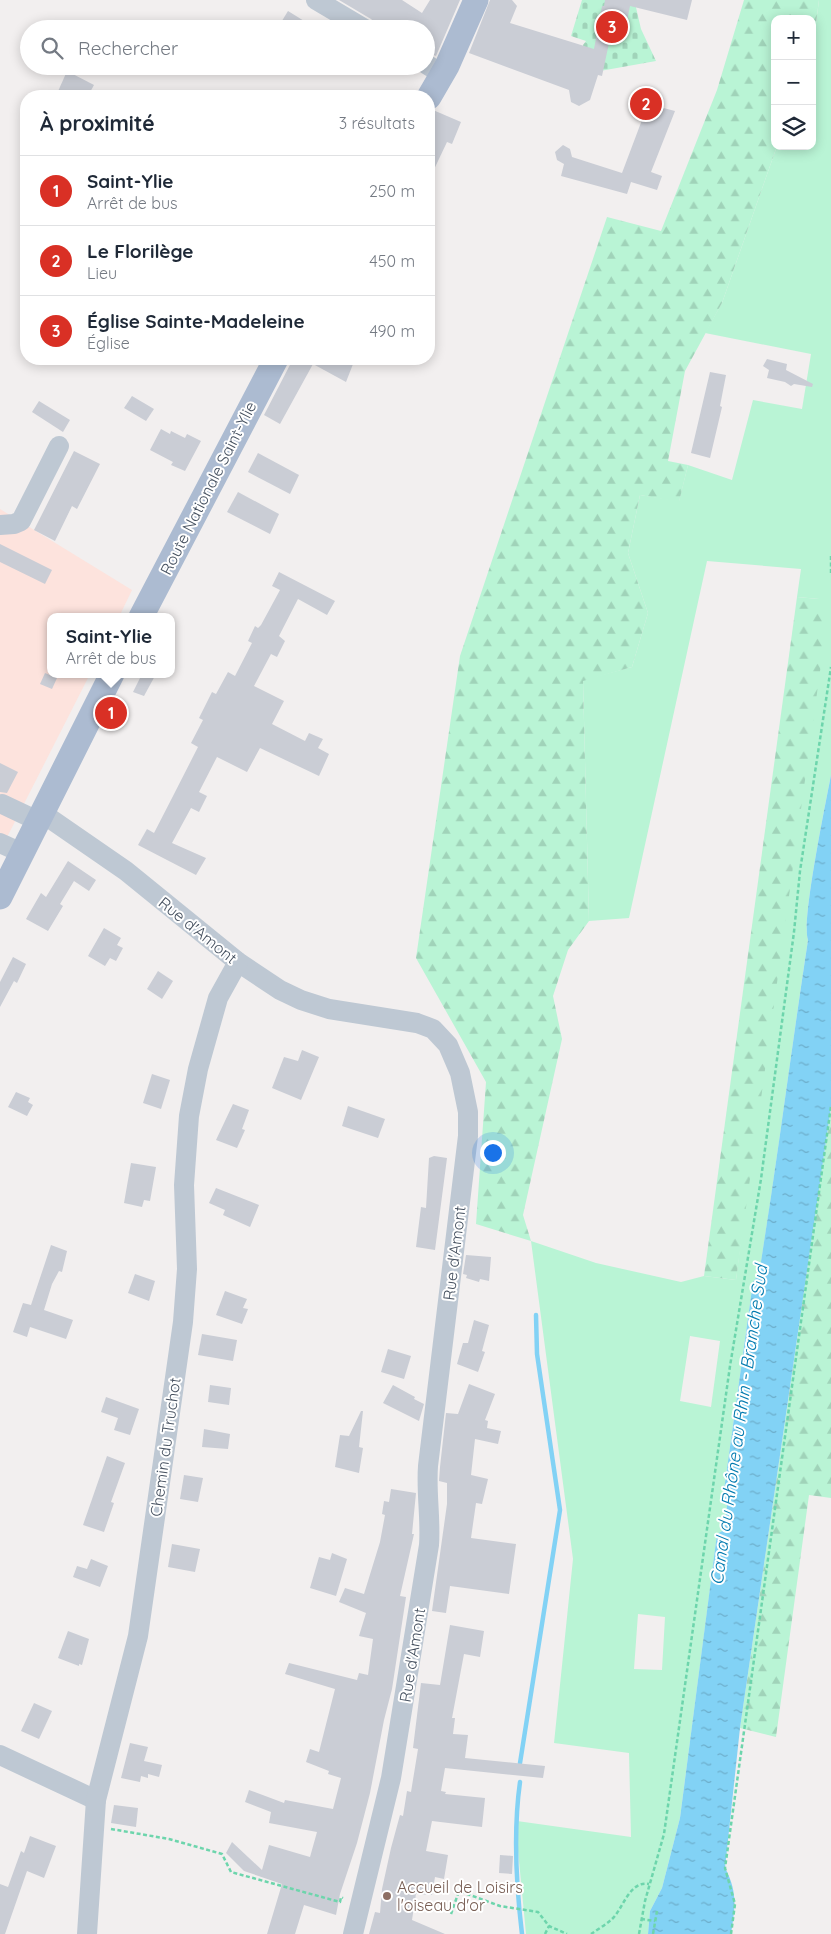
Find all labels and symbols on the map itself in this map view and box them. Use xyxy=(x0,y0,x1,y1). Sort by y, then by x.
pin: 3 xyxy=(596,8,628,46)
pin: 2 xyxy=(630,85,662,123)
street label: Route Nationale Saint-Ylie xyxy=(156,398,260,578)
pin: 1 xyxy=(95,694,127,732)
street label: Rue d'Amont xyxy=(155,892,241,968)
your location xyxy=(480,1140,506,1166)
street label: Rue d'Amont xyxy=(438,1205,470,1301)
water label: Canal du Rhône au Rhin - Branche Sud xyxy=(705,1261,773,1586)
street label: Chemin du Truchot xyxy=(145,1376,185,1518)
street label: Rue d'Amont xyxy=(395,1606,429,1704)
place label: Accueil de Loisirs l'oiseau d'or xyxy=(397,1877,523,1915)
marker: Accueil de Loisirs l'oiseau d'or xyxy=(381,1890,393,1902)

